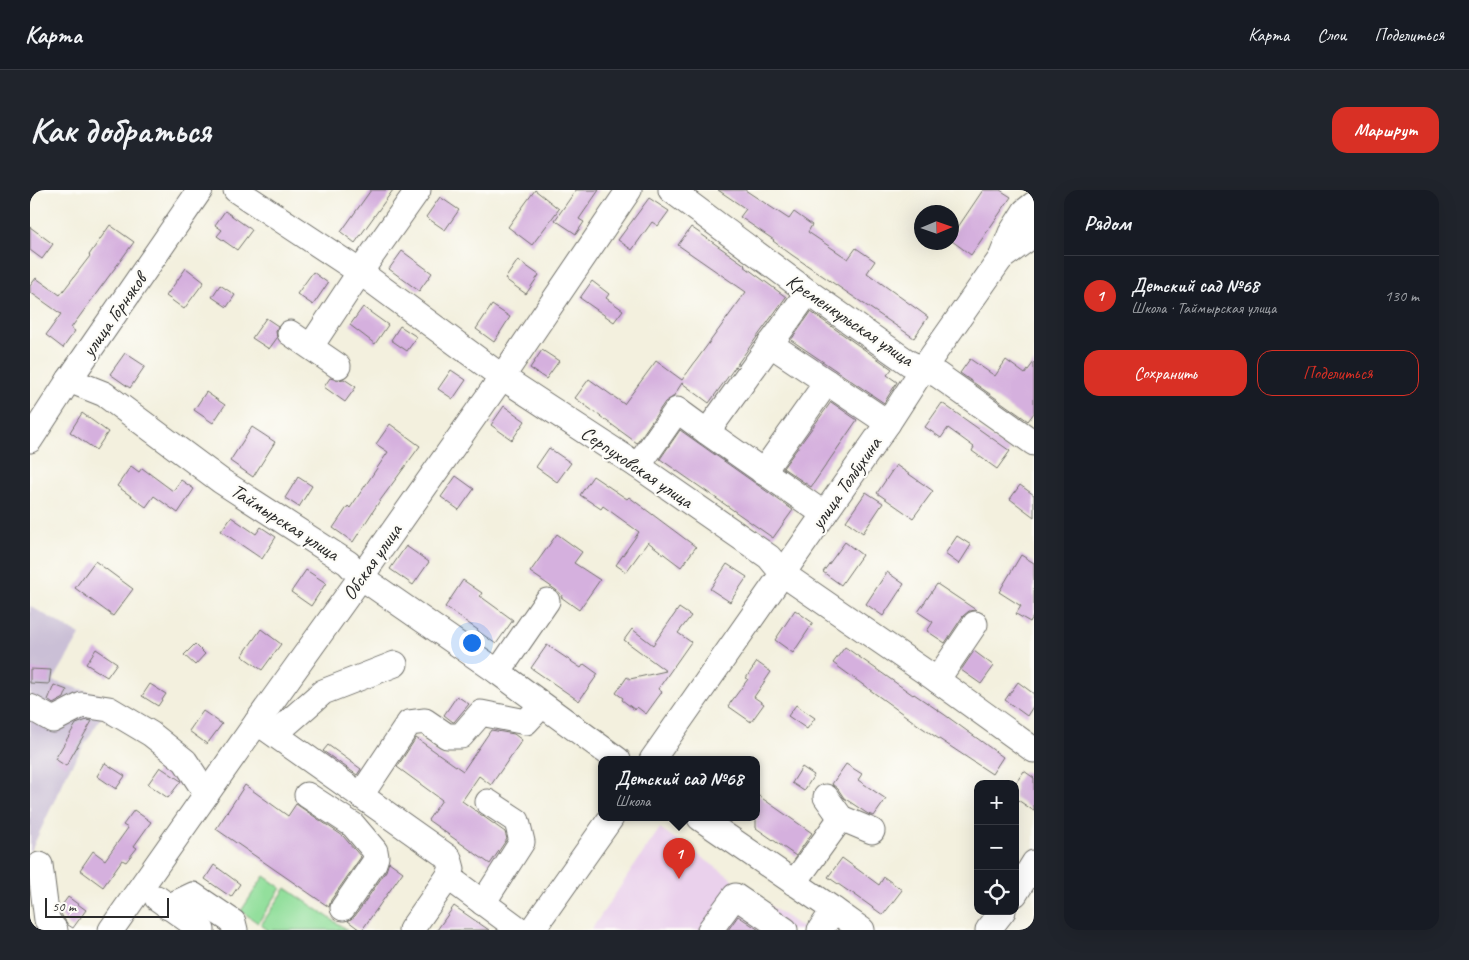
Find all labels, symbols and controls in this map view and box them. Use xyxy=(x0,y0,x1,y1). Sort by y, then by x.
text: Карта xyxy=(25,20,82,50)
text: Карта xyxy=(1248,24,1289,46)
text: Слои xyxy=(1317,24,1346,46)
text: Поделиться xyxy=(1374,24,1444,46)
button: Маршрут xyxy=(1332,107,1439,153)
text: Как добраться xyxy=(30,108,211,153)
north arrow xyxy=(914,205,959,250)
text: Рядом xyxy=(1084,210,1131,236)
street label: улица Горняков xyxy=(75,265,154,363)
street label: Кременкульская улица xyxy=(782,268,920,373)
text: Детский сад №68 xyxy=(1131,274,1259,298)
text: 1 xyxy=(1096,286,1104,306)
text: 130 m xyxy=(1385,286,1419,306)
text: Школа · Таймырская улица xyxy=(1131,298,1276,318)
button: Сохранить xyxy=(1084,350,1247,396)
button: Поделиться xyxy=(1257,350,1419,396)
street label: Серпуховская улица xyxy=(576,420,699,515)
street label: улица Толбухина xyxy=(804,431,888,535)
street label: Таймырская улица xyxy=(226,478,345,567)
street label: Обская улица xyxy=(337,518,408,605)
your location xyxy=(459,630,485,656)
popup xyxy=(598,756,760,821)
text: Детский сад №68 xyxy=(615,767,743,791)
map controls xyxy=(974,780,1019,915)
button: + xyxy=(974,780,1019,825)
text: Школа xyxy=(615,791,650,811)
button: − xyxy=(974,825,1019,870)
pin: 1 xyxy=(663,838,695,879)
button: locate xyxy=(974,870,1019,915)
scale bar xyxy=(45,895,169,918)
text: 50 m xyxy=(52,898,76,915)

